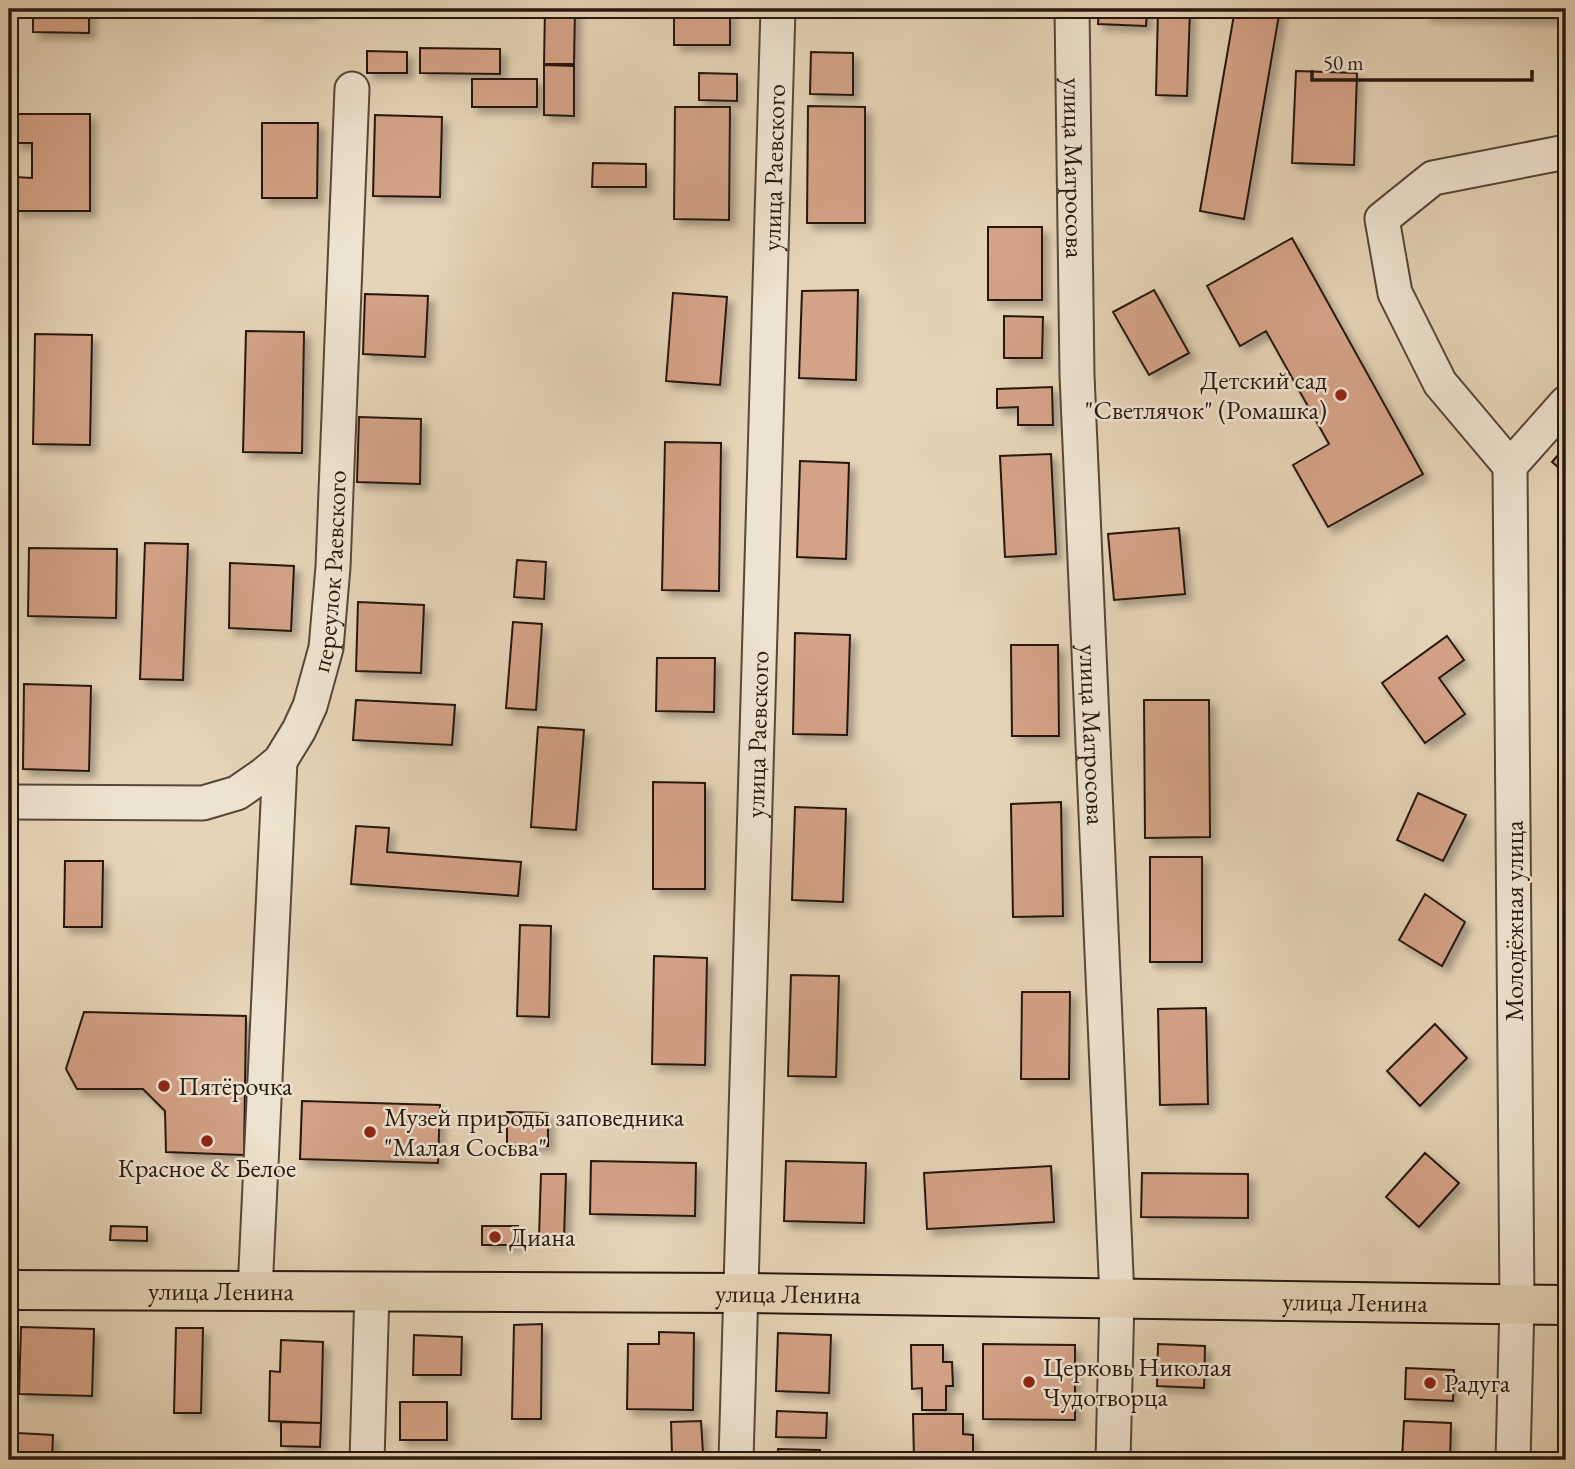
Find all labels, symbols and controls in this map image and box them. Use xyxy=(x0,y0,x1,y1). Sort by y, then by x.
scale bar xyxy=(1312,38,1533,82)
text: 50 m xyxy=(1323,49,1364,76)
street label: улица Матросова xyxy=(1056,77,1092,259)
street label: улица Раевского xyxy=(754,83,793,252)
place label: Детский сад "Светлячок" (Ромашка) xyxy=(1085,363,1327,427)
marker: Детский сад "Светлячок" (Ромашка) xyxy=(1333,387,1349,403)
street label: переулок Раевского xyxy=(303,470,354,676)
street label: улица Матросова xyxy=(1072,644,1114,826)
street label: улица Раевского xyxy=(738,650,776,819)
street label: Молодёжная улица xyxy=(1497,820,1531,1022)
place label: Пятёрочка xyxy=(178,1069,293,1103)
marker: Пятёрочка xyxy=(156,1078,172,1094)
place label: Музей природы заповедника "Малая Сосьва" xyxy=(384,1100,685,1164)
marker: Музей природы заповедника "Малая Сосьва" xyxy=(362,1124,378,1140)
marker: Красное & Белое xyxy=(199,1133,215,1149)
place label: Красное & Белое xyxy=(118,1151,296,1185)
place label: Диана xyxy=(509,1220,576,1254)
marker: Диана xyxy=(487,1229,503,1245)
street label: улица Ленина xyxy=(148,1274,295,1308)
street label: улица Ленина xyxy=(715,1276,862,1312)
street label: улица Ленина xyxy=(1282,1284,1429,1320)
place label: Церковь Николая Чудотворца xyxy=(1043,1350,1232,1414)
place label: Радуга xyxy=(1444,1366,1511,1400)
marker: Церковь Николая Чудотворца xyxy=(1021,1374,1037,1390)
marker: Радуга xyxy=(1422,1375,1438,1391)

